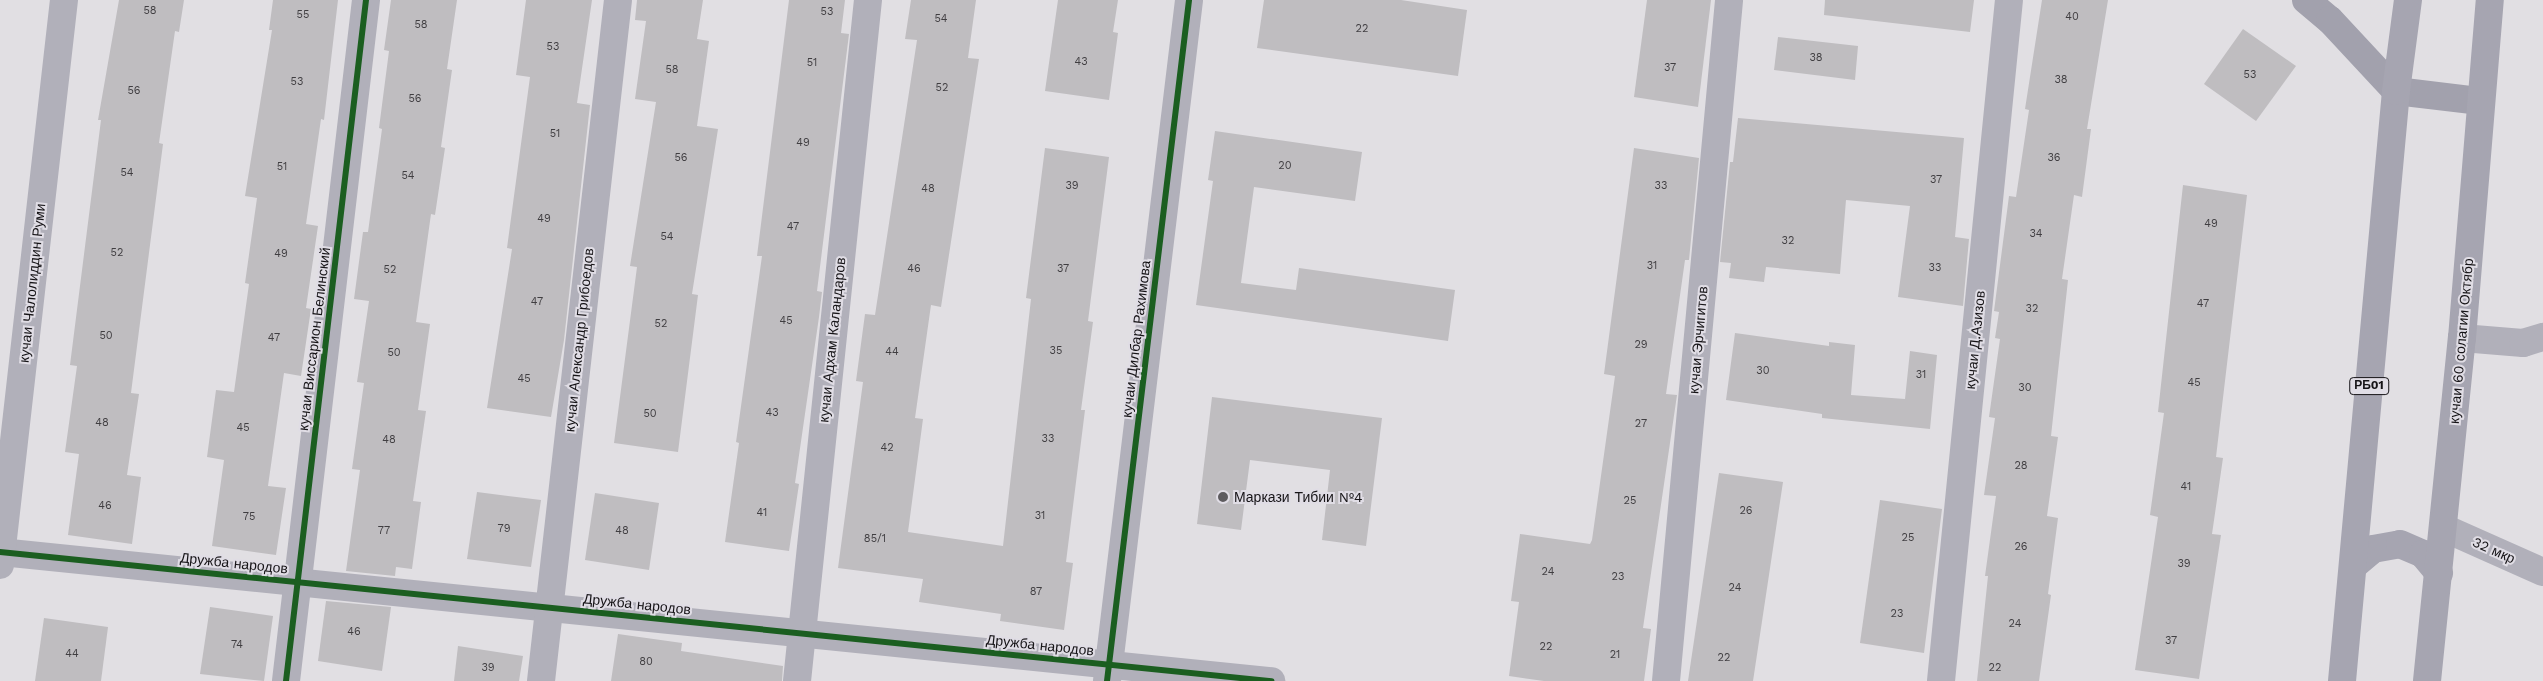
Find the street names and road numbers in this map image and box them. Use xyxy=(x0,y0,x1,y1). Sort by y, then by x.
street label: кучаи Чалолиддин Руми xyxy=(15,202,49,364)
street label: кучаи Виссарион Белинский xyxy=(294,246,334,432)
street label: кучаи Александр Грибоедов xyxy=(561,247,597,433)
street label: кучаи Адхам Каландаров xyxy=(815,257,849,423)
street label: кучаи 60 солагии Октябр xyxy=(2445,258,2477,424)
street label: кучаи Дилбар Рахимова xyxy=(1118,259,1154,419)
street label: кучаи Эрчигитов xyxy=(1685,285,1711,395)
street label: кучаи Д.Азизов xyxy=(1961,290,1989,390)
road number: РБ01 xyxy=(2349,376,2389,396)
street label: 32 мкр xyxy=(2470,533,2518,567)
street label: Дружба народов xyxy=(179,549,289,577)
street label: Дружба народов xyxy=(582,590,692,618)
street label: Дружба народов xyxy=(985,631,1095,659)

